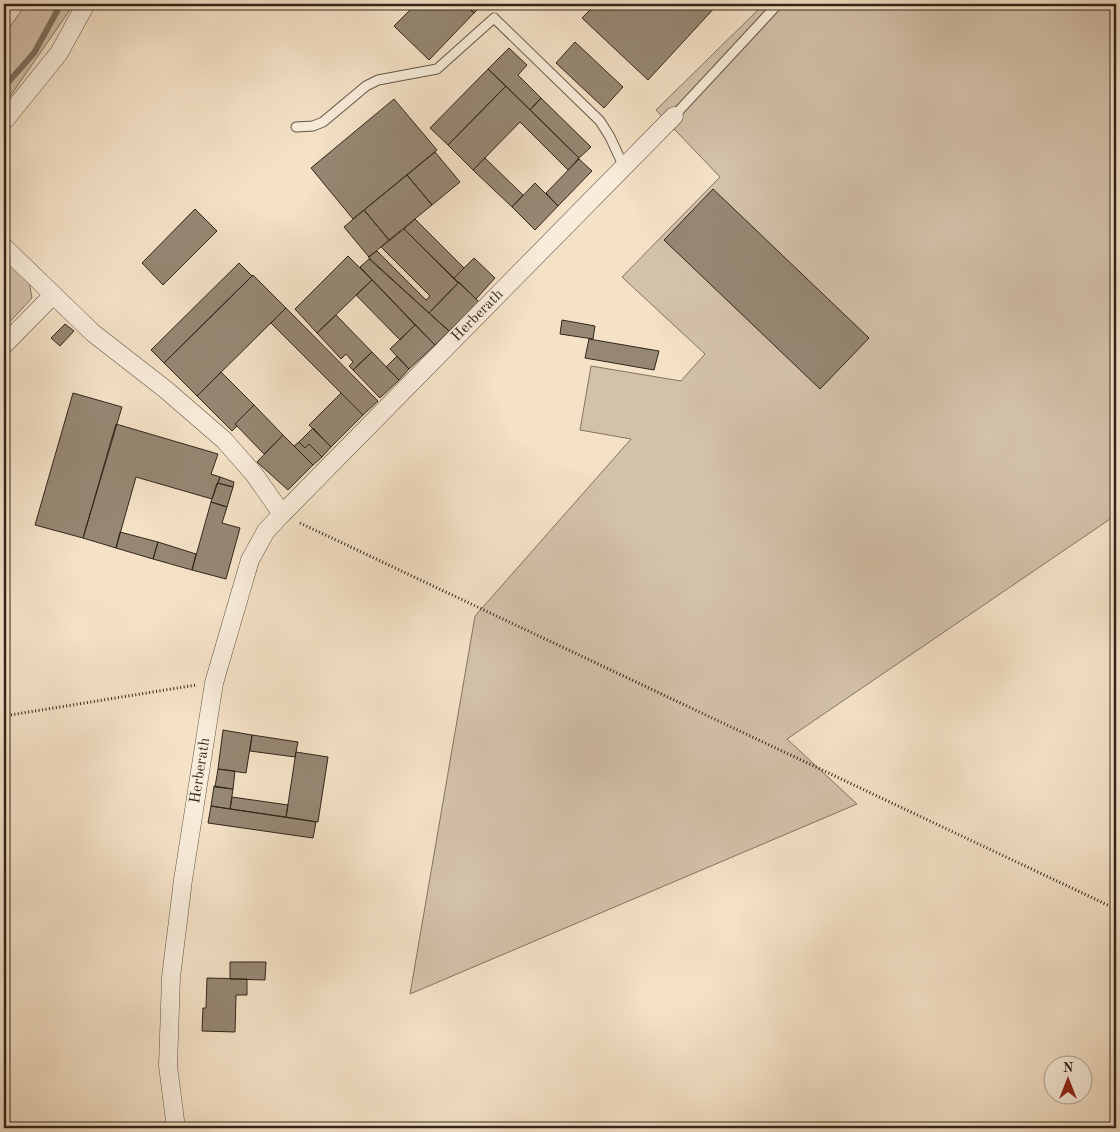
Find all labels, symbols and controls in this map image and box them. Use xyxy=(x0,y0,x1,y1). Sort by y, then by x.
street label: Herberath xyxy=(449,287,506,344)
street label: Herberath xyxy=(188,737,213,805)
north arrow xyxy=(1042,1054,1092,1104)
text: N xyxy=(1063,1061,1074,1075)

